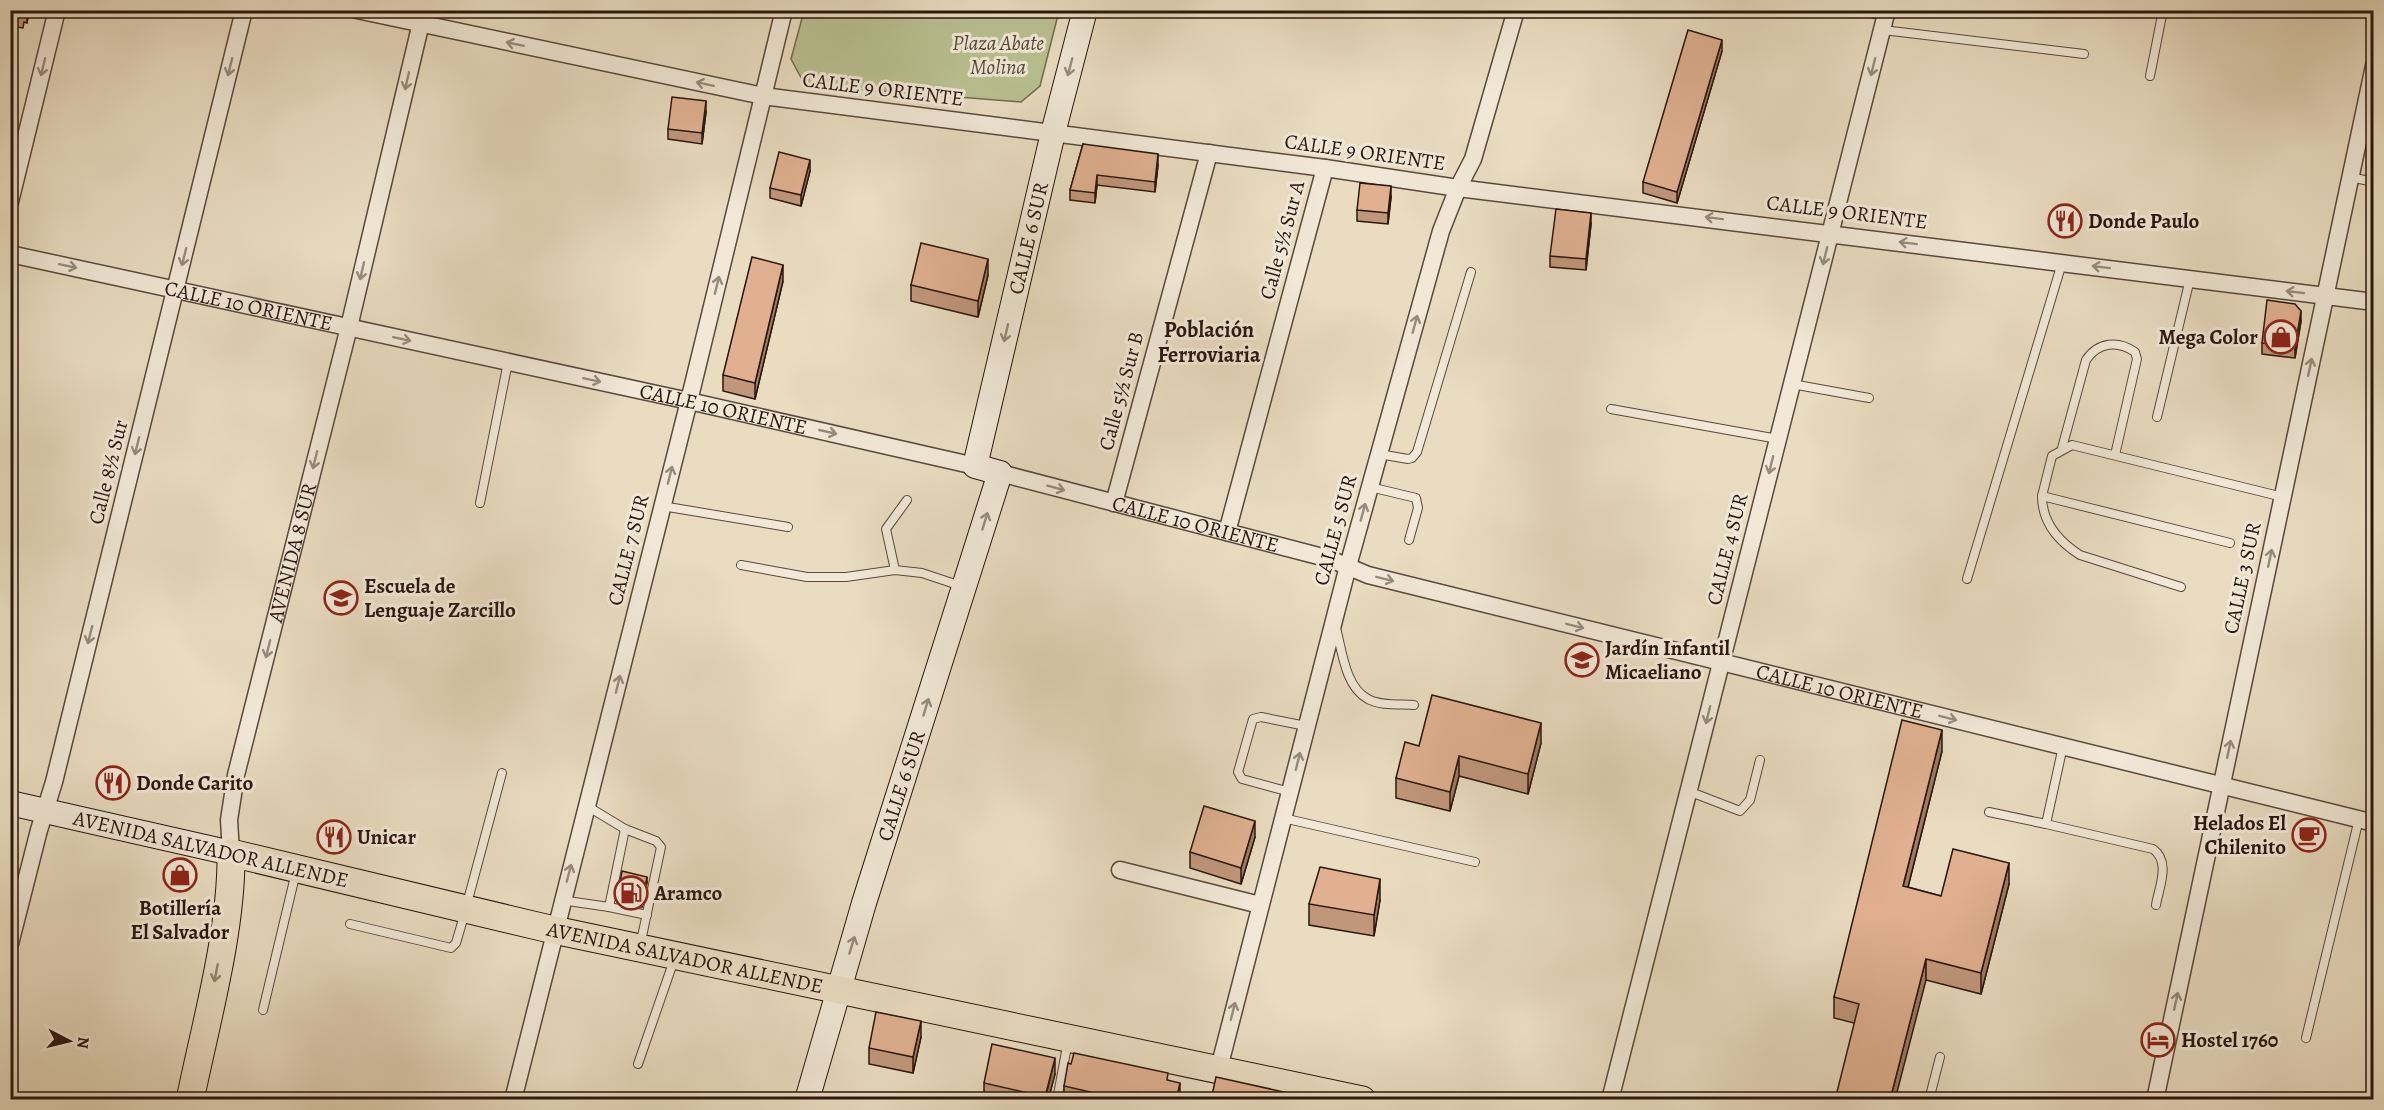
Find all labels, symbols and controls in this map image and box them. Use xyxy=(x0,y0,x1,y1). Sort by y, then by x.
park label: Plaza Abate Molina xyxy=(952,29,1044,81)
one-way arrow xyxy=(505,38,525,49)
one-way arrow xyxy=(37,57,48,77)
one-way arrow xyxy=(1064,57,1076,76)
one-way arrow xyxy=(1867,57,1878,76)
one-way arrow xyxy=(224,58,236,77)
street label: CALLE 9 ORIENTE xyxy=(801,65,965,113)
one-way arrow xyxy=(400,71,412,90)
one-way arrow xyxy=(696,78,716,89)
street label: CALLE 9 ORIENTE xyxy=(1283,127,1447,177)
street label: Calle 5½ Sur A xyxy=(1253,177,1311,302)
street label: CALLE 6 SUR xyxy=(1002,179,1055,297)
street label: CALLE 9 ORIENTE xyxy=(1765,188,1929,236)
restaurant icon: Donde Paulo xyxy=(2047,203,2083,239)
place label: Donde Paulo xyxy=(2088,207,2200,235)
one-way arrow xyxy=(1705,213,1725,224)
one-way arrow xyxy=(1898,237,1918,248)
one-way arrow xyxy=(1818,246,1830,265)
one-way arrow xyxy=(178,247,190,266)
one-way arrow xyxy=(57,261,77,272)
one-way arrow xyxy=(356,261,368,280)
one-way arrow xyxy=(2092,262,2112,273)
street label: CALLE 10 ORIENTE xyxy=(162,274,335,337)
one-way arrow xyxy=(711,276,723,295)
one-way arrow xyxy=(2285,286,2305,297)
district label: Población Ferroviaria xyxy=(1157,315,1261,370)
one-way arrow xyxy=(1410,315,1421,334)
shop icon: Mega Color xyxy=(2263,319,2299,355)
one-way arrow xyxy=(1000,323,1012,342)
place label: Mega Color xyxy=(2158,323,2258,351)
street label: Calle 5½ Sur B xyxy=(1092,328,1150,454)
one-way arrow xyxy=(392,333,411,345)
one-way arrow xyxy=(2305,358,2316,377)
one-way arrow xyxy=(582,375,602,386)
street label: CALLE 10 ORIENTE xyxy=(637,377,810,441)
street label: Calle 8½ Sur xyxy=(82,417,134,527)
one-way arrow xyxy=(818,427,837,439)
one-way arrow xyxy=(131,436,143,455)
one-way arrow xyxy=(309,451,321,470)
one-way arrow xyxy=(1765,456,1777,475)
one-way arrow xyxy=(665,466,676,485)
street label: CALLE 5 SUR xyxy=(1307,471,1363,589)
street label: AVENIDA 8 SUR xyxy=(261,480,323,626)
one-way arrow xyxy=(1046,482,1065,494)
street label: CALLE 10 ORIENTE xyxy=(1109,489,1282,559)
street label: CALLE 4 SUR xyxy=(1700,490,1754,608)
street label: CALLE 7 SUR xyxy=(601,491,655,609)
one-way arrow xyxy=(1358,503,1369,522)
one-way arrow xyxy=(980,512,991,531)
street label: CALLE 3 SUR xyxy=(2216,519,2268,636)
one-way arrow xyxy=(2265,549,2276,568)
place label: Escuela de Lenguaje Zarcillo xyxy=(364,572,516,624)
one-way arrow xyxy=(1376,574,1395,586)
school or university icon: Escuela de Lenguaje Zarcillo xyxy=(323,580,359,616)
one-way arrow xyxy=(1565,621,1584,633)
one-way arrow xyxy=(84,626,96,645)
place label: Jardín Infantil Micaeliano xyxy=(1605,634,1730,686)
one-way arrow xyxy=(261,640,273,659)
school or university icon: Jardín Infantil Micaeliano xyxy=(1564,642,1600,678)
street label: CALLE 10 ORIENTE xyxy=(1753,657,1926,725)
one-way arrow xyxy=(612,675,624,694)
one-way arrow xyxy=(921,698,932,717)
one-way arrow xyxy=(1701,706,1713,725)
one-way arrow xyxy=(1938,712,1957,724)
street label: CALLE 6 SUR xyxy=(870,727,932,845)
one-way arrow xyxy=(2224,739,2236,758)
one-way arrow xyxy=(1292,752,1304,771)
restaurant icon: Donde Carito xyxy=(95,765,131,801)
place label: Donde Carito xyxy=(136,769,254,797)
street label: AVENIDA SALVADOR ALLENDE xyxy=(70,803,351,894)
place label: Helados El Chilenito xyxy=(2193,809,2286,861)
cafe icon: Helados El Chilenito xyxy=(2291,817,2327,853)
restaurant icon: Unicar xyxy=(316,819,352,855)
place label: Unicar xyxy=(357,823,416,851)
shop icon: Botillería El Salvador xyxy=(162,857,198,893)
one-way arrow xyxy=(564,864,575,883)
fuel station icon: Aramco xyxy=(613,875,649,911)
place label: Aramco xyxy=(653,879,723,907)
place label: Botillería El Salvador xyxy=(131,894,230,946)
street label: AVENIDA SALVADOR ALLENDE xyxy=(543,915,826,1000)
one-way arrow xyxy=(847,936,858,955)
one-way arrow xyxy=(210,962,221,982)
one-way arrow xyxy=(2171,992,2182,1011)
one-way arrow xyxy=(1228,1002,1240,1021)
north arrow xyxy=(39,1011,99,1071)
hotel icon: Hostel 1760 xyxy=(2140,1022,2176,1058)
place label: Hostel 1760 xyxy=(2181,1026,2279,1054)
text: N xyxy=(71,1036,95,1050)

